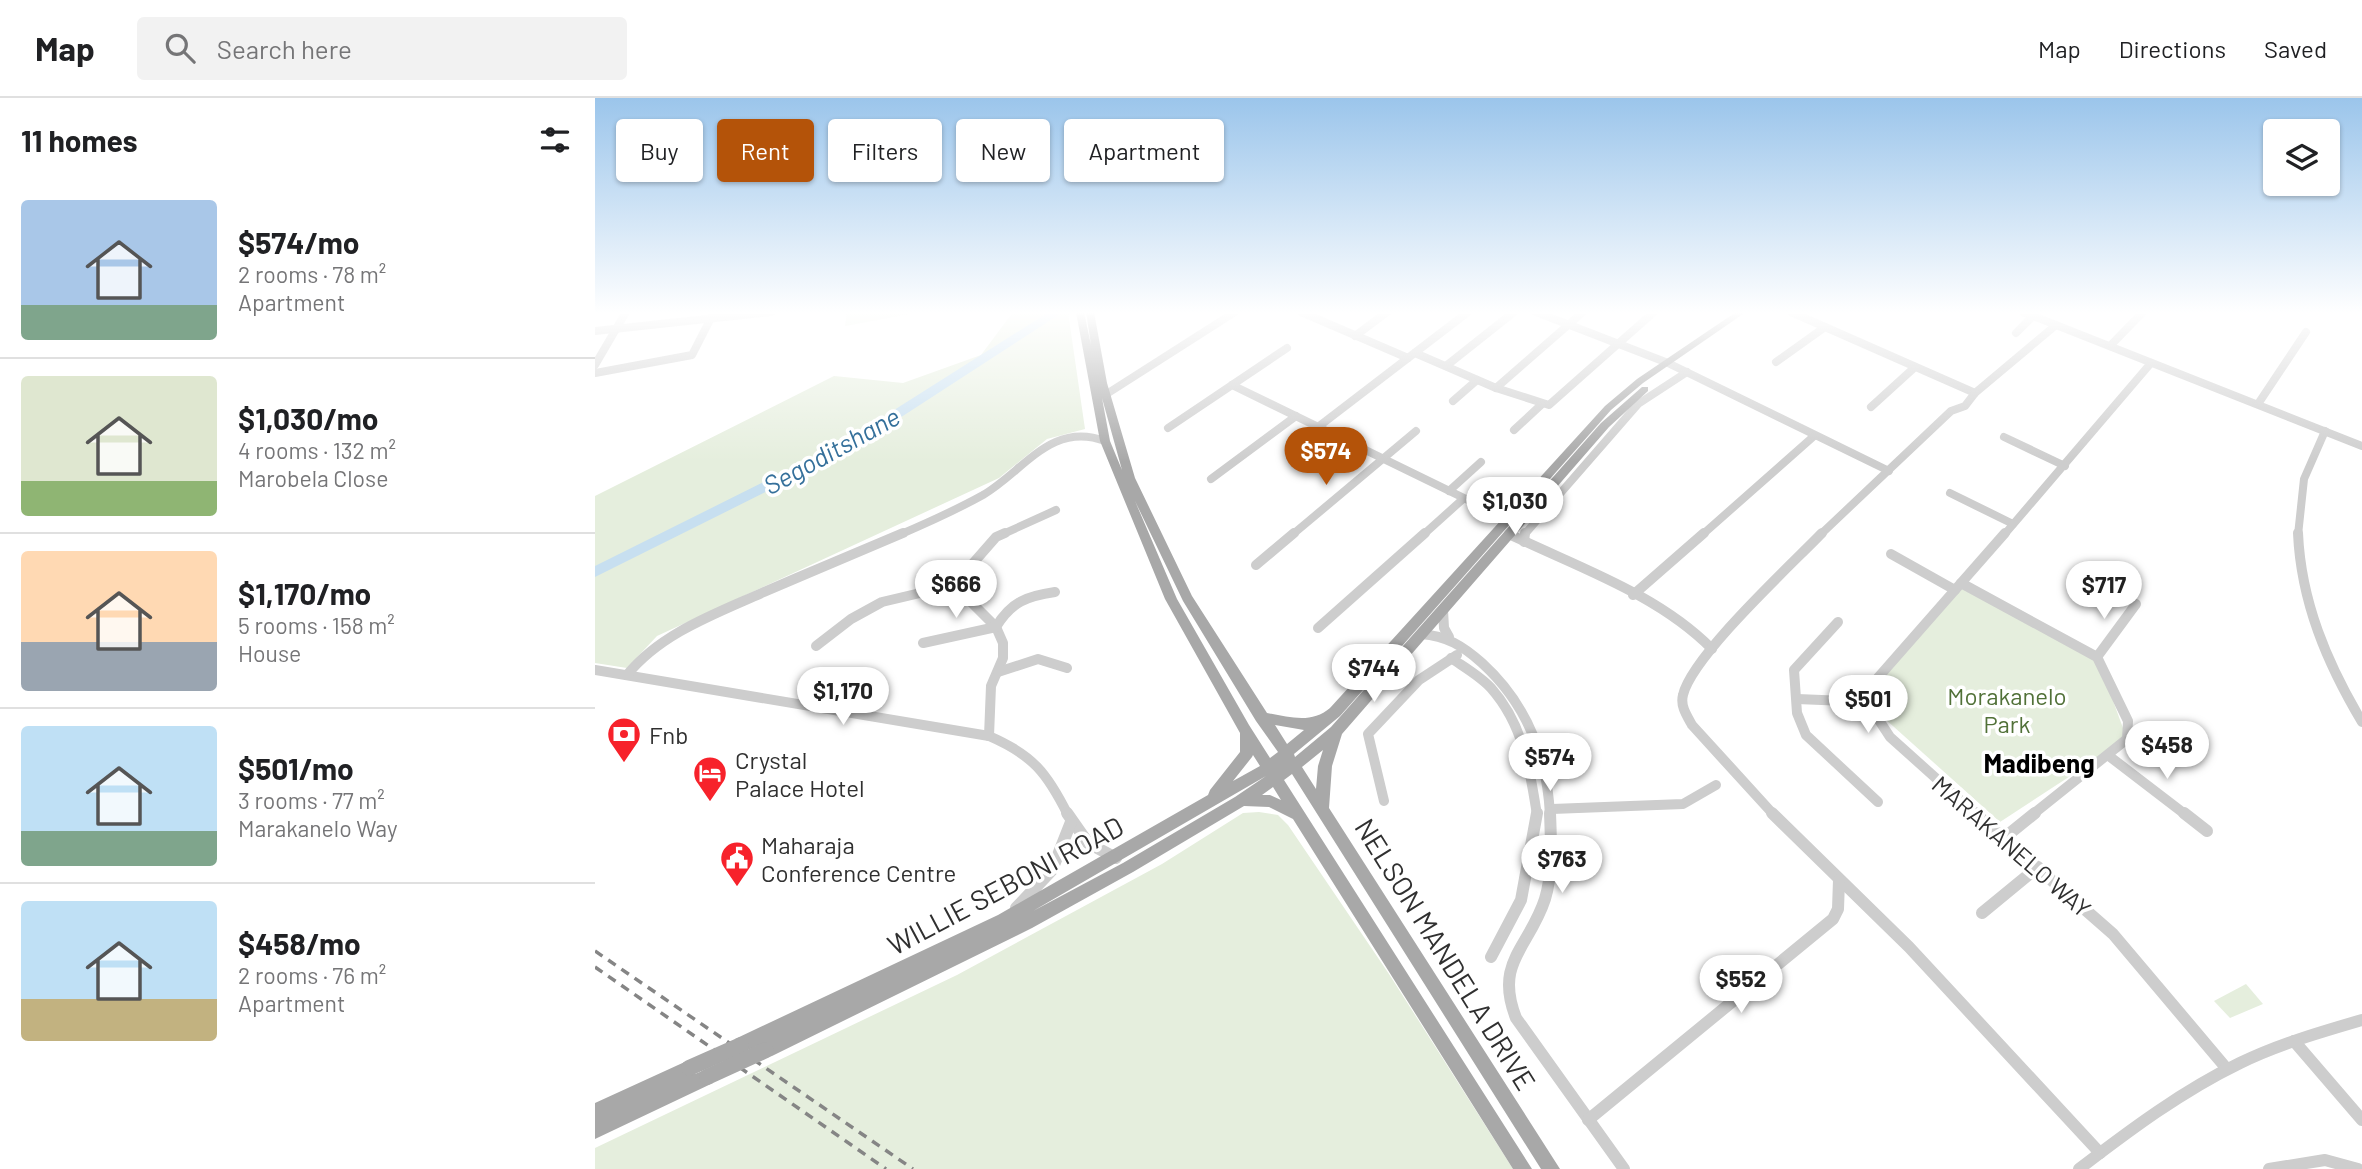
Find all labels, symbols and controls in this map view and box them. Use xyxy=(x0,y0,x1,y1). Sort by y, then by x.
search box xyxy=(137,17,627,80)
text: Map xyxy=(35,28,95,68)
icon: search xyxy=(161,29,199,67)
text: Search here xyxy=(217,33,352,64)
text: Map xyxy=(2038,34,2081,63)
text: Directions xyxy=(2119,34,2226,63)
text: Saved xyxy=(2264,34,2327,63)
chip: Buy xyxy=(616,119,703,182)
chip: Rent xyxy=(717,119,814,182)
chip: Filters xyxy=(828,119,942,182)
chip: New xyxy=(956,119,1050,182)
chip: Apartment xyxy=(1064,119,1224,182)
map controls xyxy=(2263,119,2340,196)
button: layers xyxy=(2263,119,2340,196)
icon: filters xyxy=(536,121,574,159)
text: 11 homes xyxy=(21,122,138,158)
text: $574/mo xyxy=(238,224,359,260)
icon: home xyxy=(77,228,161,312)
text: 2 rooms · 78 m² xyxy=(238,260,386,288)
text: Apartment xyxy=(238,288,345,316)
text: $1,030/mo xyxy=(238,400,378,436)
water label: Segoditshane xyxy=(757,400,905,500)
icon: home xyxy=(77,404,161,488)
pin: $574 xyxy=(1285,428,1367,487)
text: 4 rooms · 132 m² xyxy=(238,436,396,464)
text: $574 xyxy=(1301,436,1351,464)
text: Marobela Close xyxy=(238,464,388,492)
pin: $1,030 xyxy=(1458,478,1572,537)
text: $1,030 xyxy=(1482,486,1548,514)
pin: $666 xyxy=(915,560,997,620)
pin: $717 xyxy=(2063,561,2145,621)
text: $666 xyxy=(931,569,981,597)
text: $717 xyxy=(2082,570,2126,598)
text: $1,170/mo xyxy=(238,575,371,611)
icon: home xyxy=(77,579,161,663)
text: 5 rooms · 158 m² xyxy=(238,611,395,639)
text: House xyxy=(238,639,301,667)
pin: $744 xyxy=(1333,644,1415,704)
text: $744 xyxy=(1348,653,1400,681)
pin: $1,170 xyxy=(786,668,900,727)
text: $1,170 xyxy=(813,676,873,704)
pin: $501 xyxy=(1827,676,1909,735)
park label: Morakanelo Park xyxy=(1947,681,2067,738)
text: $501 xyxy=(1845,684,1891,712)
bank icon: Fnb xyxy=(605,715,643,764)
place label: Fnb xyxy=(649,720,688,749)
pin: $458 xyxy=(2126,722,2208,781)
text: $458 xyxy=(2141,730,2193,758)
pin: $574 xyxy=(1509,734,1591,793)
text: $574 xyxy=(1525,742,1575,770)
place label: Crystal Palace Hotel xyxy=(735,745,865,802)
district label: Madibeng xyxy=(1983,747,2095,778)
text: $501/mo xyxy=(238,750,354,786)
icon: home xyxy=(77,754,161,838)
hotel icon: Crystal Palace Hotel xyxy=(691,754,729,803)
street label: MARAKANELO WAY xyxy=(1927,769,2097,923)
text: 3 rooms · 77 m² xyxy=(238,786,385,814)
street label: WILLIE SEBONI ROAD xyxy=(881,808,1129,962)
street label: NELSON MANDELA DRIVE xyxy=(1348,812,1544,1096)
text: Marakanelo Way xyxy=(238,814,398,842)
place label: Maharaja Conference Centre xyxy=(761,830,956,887)
pin: $763 xyxy=(1521,836,1603,895)
public building icon: Maharaja Conference Centre xyxy=(718,839,756,888)
text: $763 xyxy=(1537,844,1587,872)
text: $458/mo xyxy=(238,925,361,961)
icon: home xyxy=(77,929,161,1013)
pin: $552 xyxy=(1700,956,1782,1015)
text: 2 rooms · 76 m² xyxy=(238,961,386,989)
text: $552 xyxy=(1716,964,1766,992)
text: Apartment xyxy=(238,989,345,1017)

